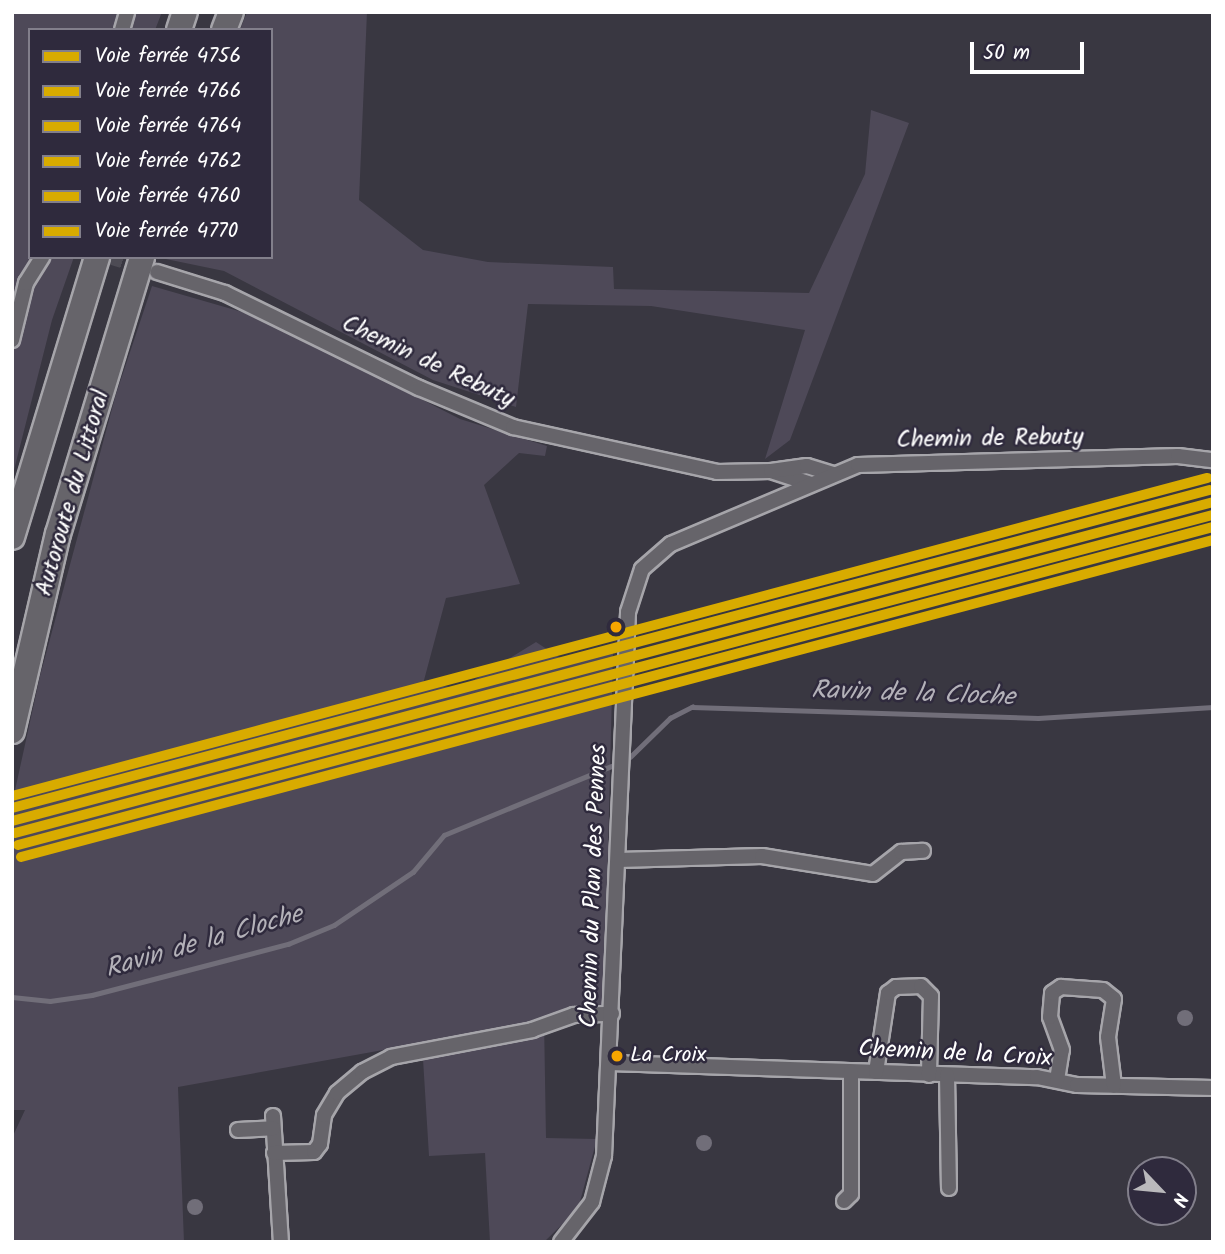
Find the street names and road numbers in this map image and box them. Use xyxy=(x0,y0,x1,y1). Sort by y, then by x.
street label: Chemin de Rebuty xyxy=(337,309,519,415)
street label: Autoroute du Littoral xyxy=(30,387,116,599)
street label: Chemin de Rebuty xyxy=(896,423,1084,455)
street label: Chemin du Plan des Pennes xyxy=(575,744,613,1028)
street label: Chemin de la Croix xyxy=(858,1035,1052,1073)

